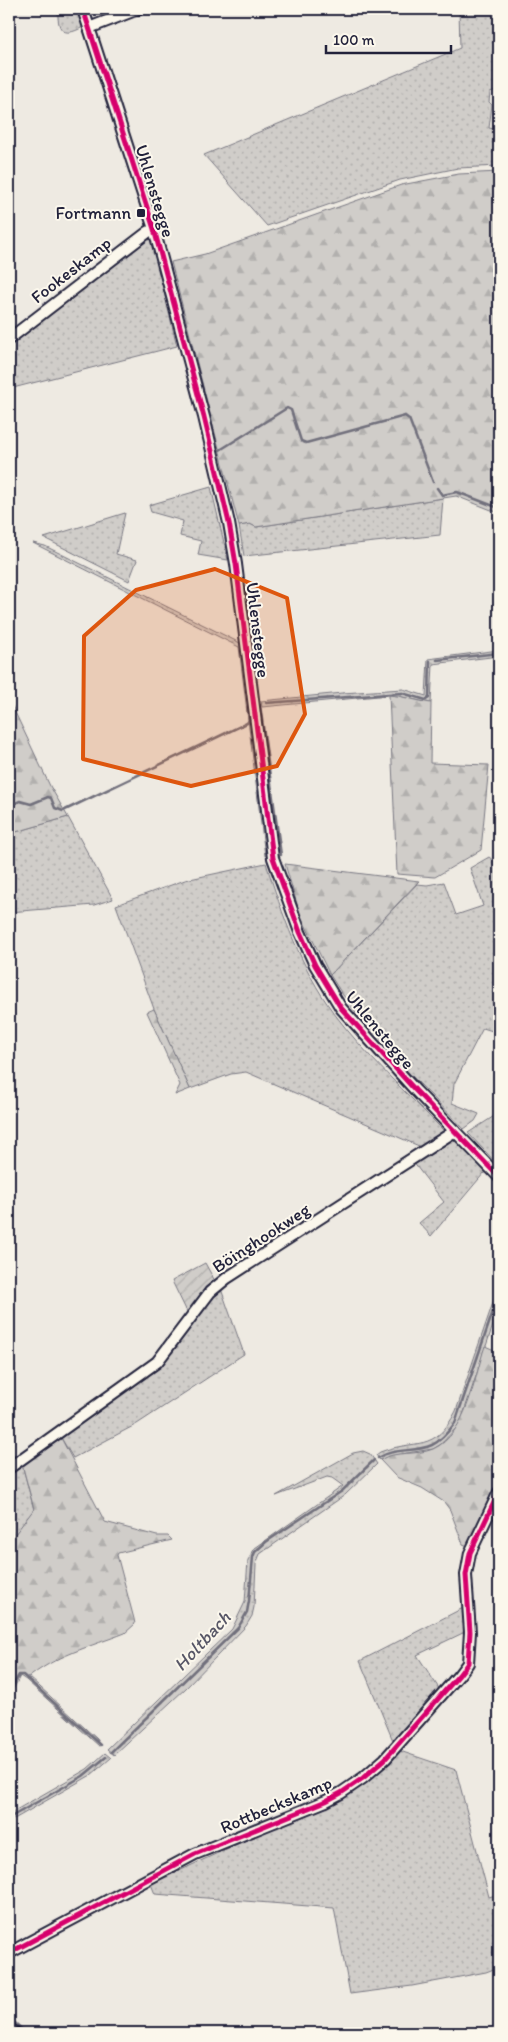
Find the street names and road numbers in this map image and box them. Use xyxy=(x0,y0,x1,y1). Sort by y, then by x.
street label: Uhlenstegge xyxy=(130,142,180,240)
street label: Fookeskamp xyxy=(27,232,116,308)
street label: Uhlenstegge xyxy=(241,581,275,679)
street label: Uhlenstegge xyxy=(341,986,419,1074)
street label: Böinghookweg xyxy=(208,1198,315,1278)
street label: Rottbeckskamp xyxy=(217,1772,335,1838)

